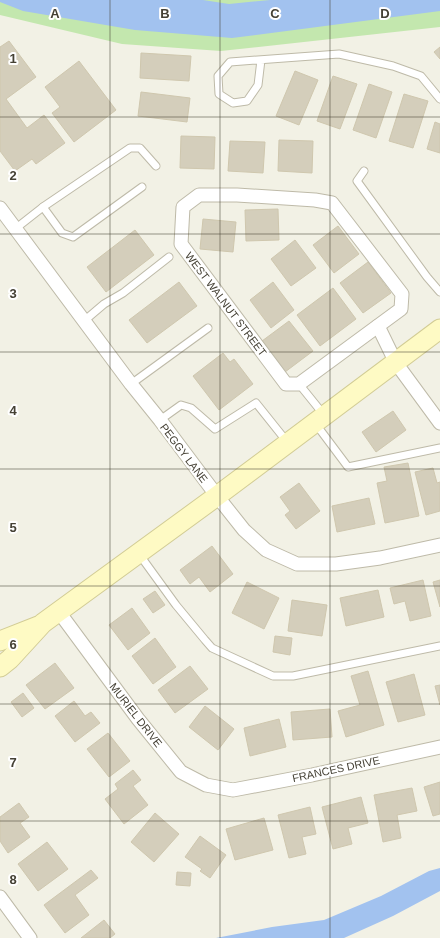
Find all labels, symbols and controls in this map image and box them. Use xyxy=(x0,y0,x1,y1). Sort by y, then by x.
text: A xyxy=(50,6,60,21)
text: B xyxy=(160,6,170,21)
text: C xyxy=(270,6,280,21)
text: D xyxy=(380,6,390,21)
text: 1 xyxy=(9,51,17,66)
text: 2 xyxy=(9,168,17,183)
street label: WEST WALNUT STREET xyxy=(183,250,269,359)
text: 3 xyxy=(9,286,17,301)
text: 4 xyxy=(9,403,17,418)
street label: PEGGY LANE xyxy=(158,421,210,485)
text: 5 xyxy=(9,520,17,535)
text: 6 xyxy=(9,637,17,652)
street label: MURIEL DRIVE xyxy=(107,681,165,749)
street label: FRANCES DRIVE xyxy=(291,754,381,784)
text: 7 xyxy=(9,755,17,770)
text: 8 xyxy=(9,872,17,887)

